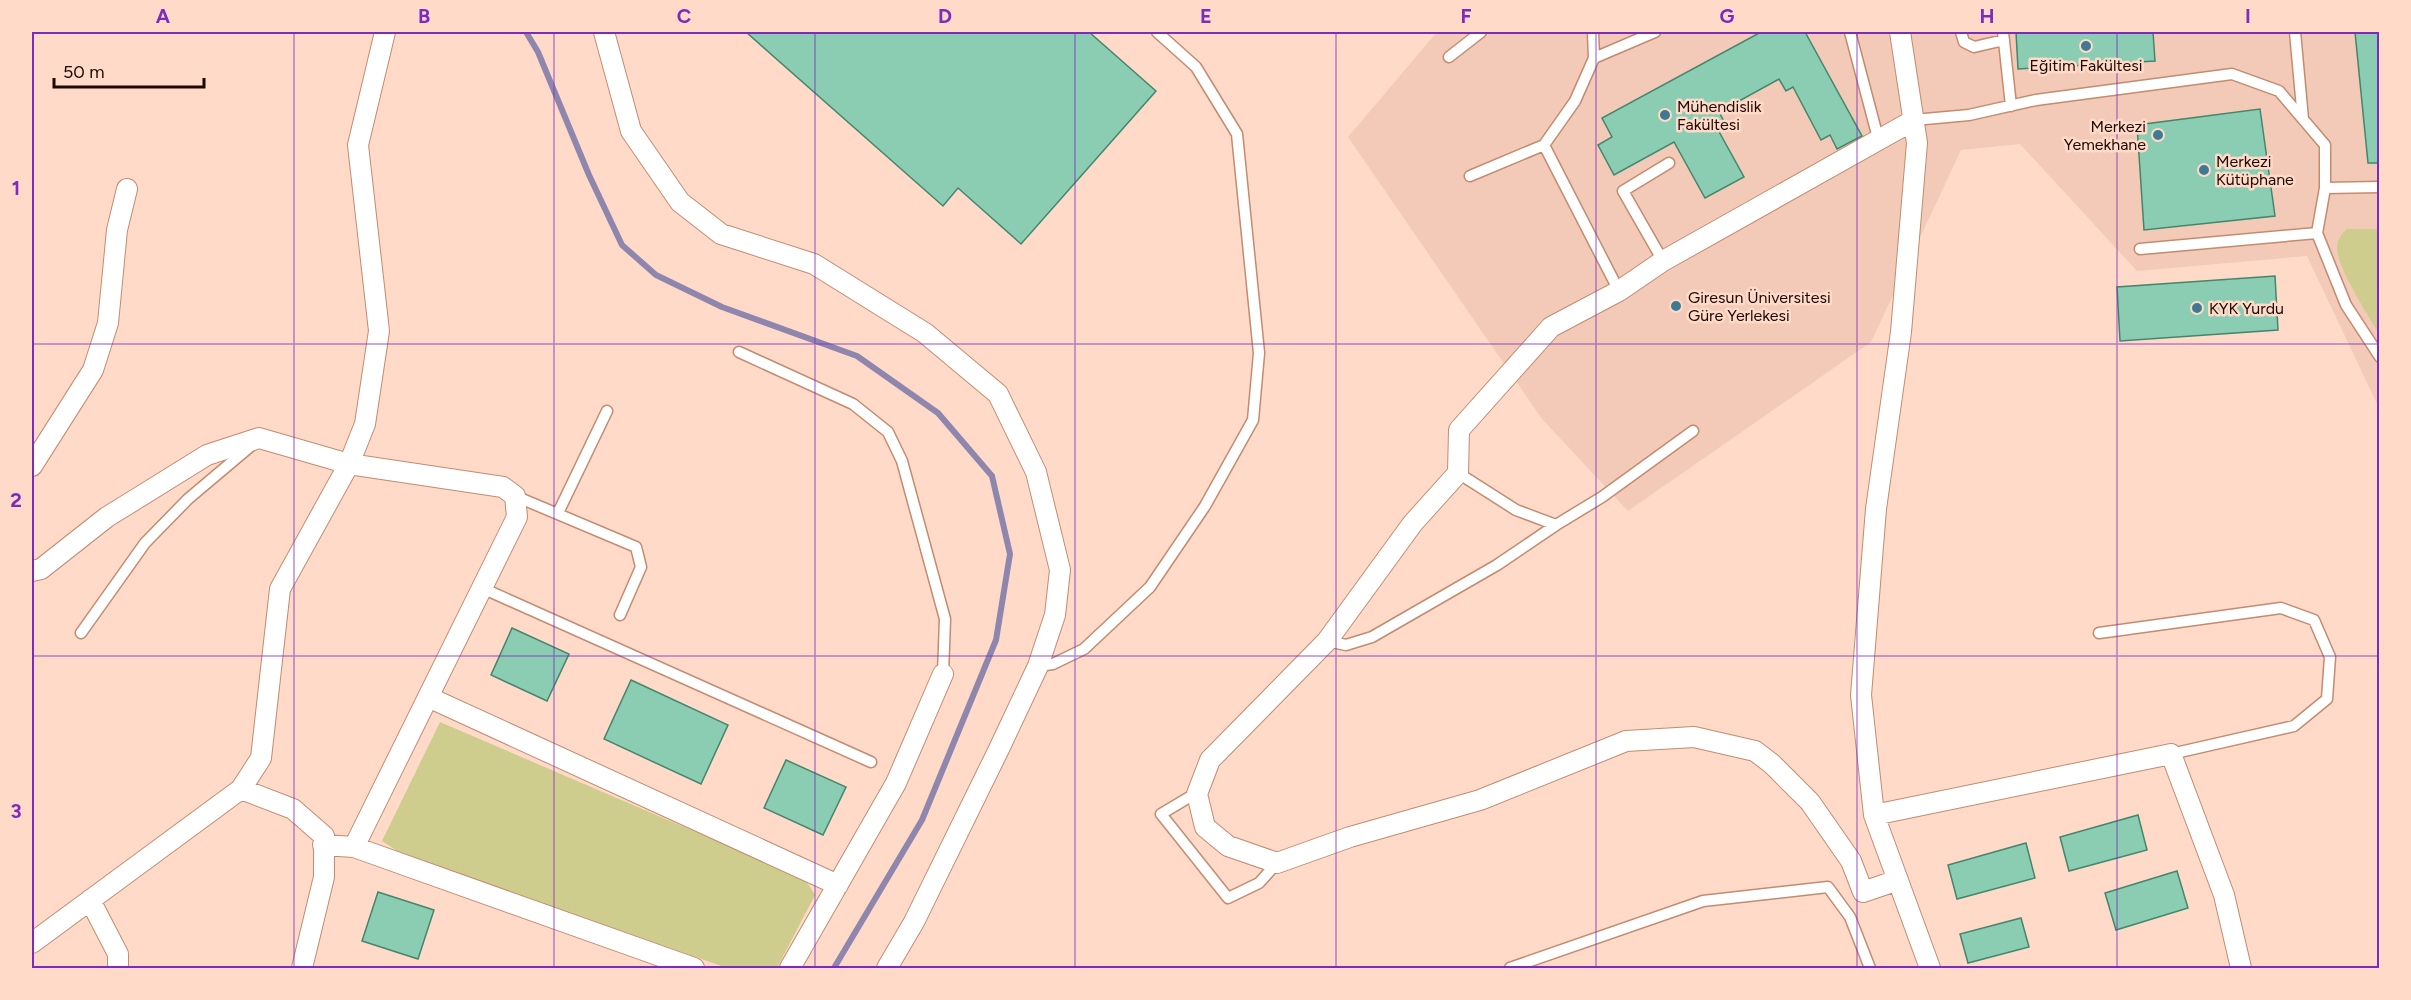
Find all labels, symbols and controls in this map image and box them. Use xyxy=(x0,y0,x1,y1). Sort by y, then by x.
text: A xyxy=(156,4,171,28)
text: B xyxy=(418,4,430,28)
text: C xyxy=(677,4,691,28)
text: D xyxy=(938,4,952,28)
text: E xyxy=(1200,4,1212,28)
text: F xyxy=(1460,4,1472,28)
text: G xyxy=(1720,4,1735,28)
text: H xyxy=(1980,4,1995,28)
text: I xyxy=(2245,4,2251,28)
marker: Eğitim Fakültesi xyxy=(2079,39,2093,53)
scale bar xyxy=(54,51,204,89)
place label: Eğitim Fakültesi xyxy=(2030,56,2142,75)
text: 50 m xyxy=(63,61,105,83)
place label: Mühendislik Fakültesi xyxy=(1677,97,1762,134)
marker: Mühendislik Fakültesi xyxy=(1658,108,1672,122)
place label: Merkezi Yemekhane xyxy=(2064,117,2146,154)
marker: Merkezi Yemekhane xyxy=(2151,128,2165,142)
place label: Merkezi Kütüphane xyxy=(2216,152,2294,189)
marker: Merkezi Kütüphane xyxy=(2197,163,2211,177)
text: 1 xyxy=(12,176,20,200)
place label: Giresun Üniversitesi Güre Yerlekesi xyxy=(1688,288,1831,325)
marker: Giresun Üniversitesi Güre Yerlekesi xyxy=(1669,299,1683,313)
place label: KYK Yurdu xyxy=(2209,299,2284,318)
marker: KYK Yurdu xyxy=(2190,301,2204,315)
text: 2 xyxy=(10,488,22,512)
text: 3 xyxy=(10,799,22,823)

